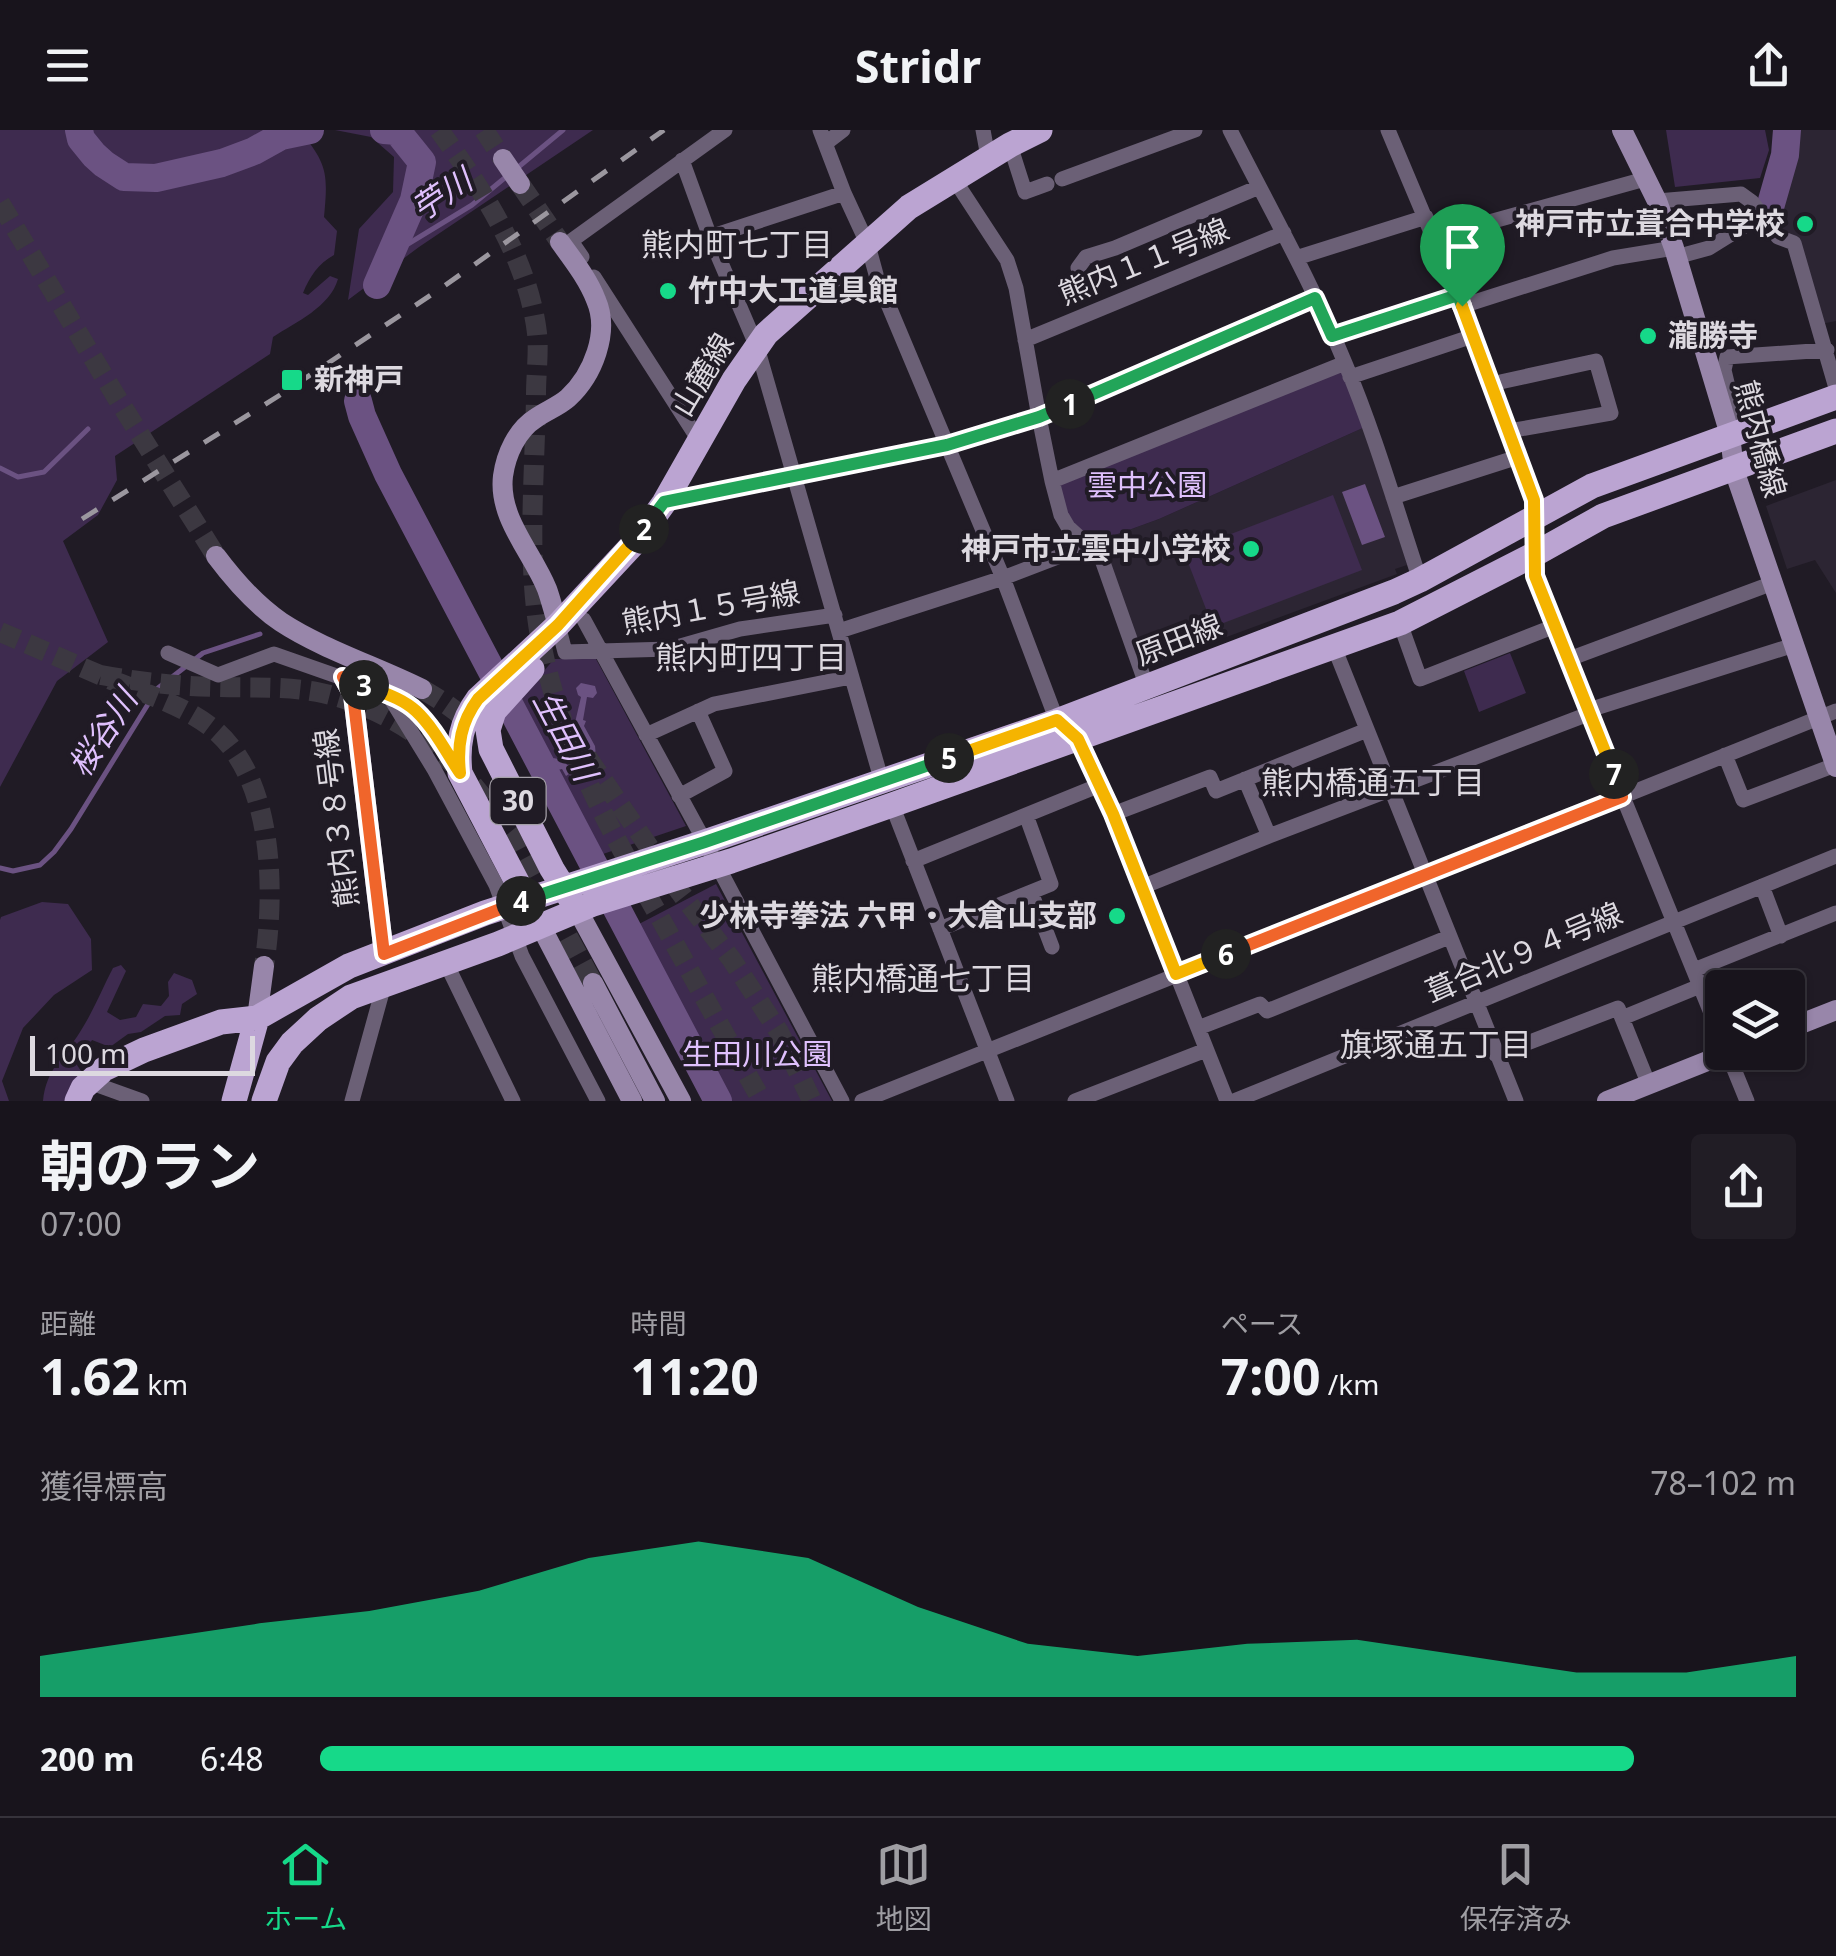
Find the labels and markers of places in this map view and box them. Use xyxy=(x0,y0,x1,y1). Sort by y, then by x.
place label: 神戸市立葺合中学校 xyxy=(1515,202,1785,243)
pin xyxy=(1420,204,1505,307)
marker: 神戸市立葺合中学校 xyxy=(1794,213,1816,235)
place label: 竹中大工道具館 xyxy=(688,269,898,310)
marker: 竹中大工道具館 xyxy=(657,280,679,302)
place label: 瀧勝寺 xyxy=(1668,314,1758,355)
marker: 瀧勝寺 xyxy=(1637,325,1659,347)
place label: 新神戸 xyxy=(314,358,404,399)
marker: 新神戸 xyxy=(279,367,305,393)
pin: 1 xyxy=(1045,379,1095,429)
pin: 2 xyxy=(619,504,669,554)
place label: 神戸市立雲中小学校 xyxy=(961,527,1231,568)
marker: 神戸市立雲中小学校 xyxy=(1240,538,1262,560)
pin: 3 xyxy=(339,660,389,710)
pin: 5 xyxy=(924,733,974,783)
pin: 7 xyxy=(1589,749,1639,799)
pin: 4 xyxy=(496,876,546,926)
place label: 少林寺拳法 六甲・大倉山支部 xyxy=(699,894,1097,935)
marker: 少林寺拳法 六甲・大倉山支部 xyxy=(1106,905,1128,927)
pin: 6 xyxy=(1201,929,1251,979)

